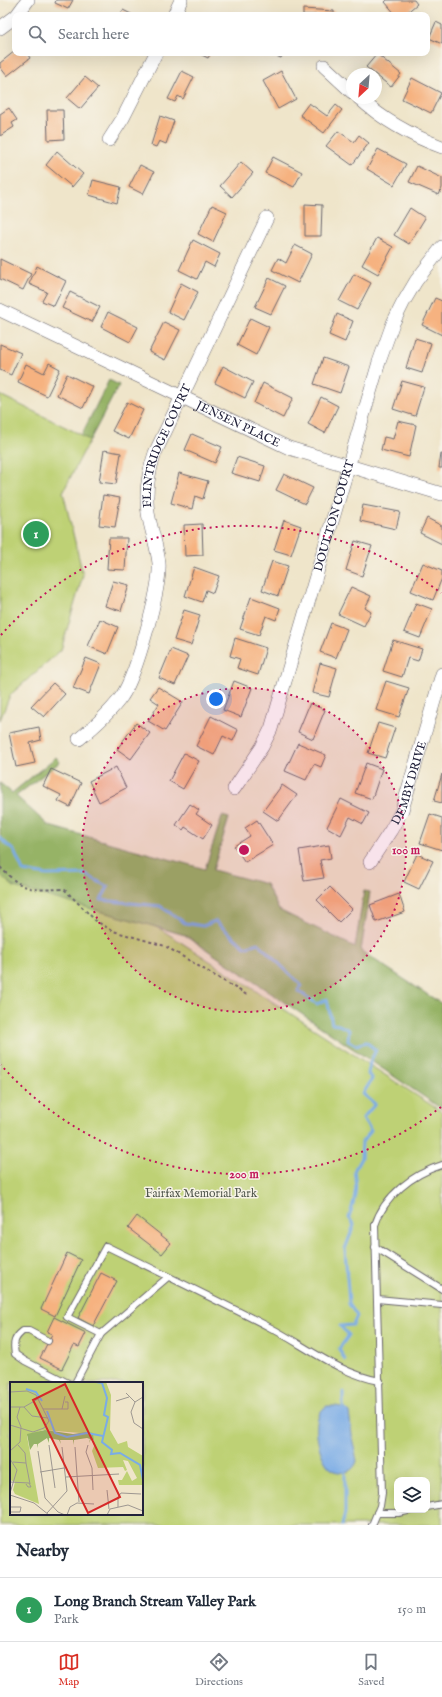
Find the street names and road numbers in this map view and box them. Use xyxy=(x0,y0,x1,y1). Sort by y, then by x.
street label: FLINTRIDGE COURT xyxy=(139,382,194,508)
street label: JENSEN PLACE xyxy=(192,396,283,450)
street label: DOULTON COURT xyxy=(310,458,357,573)
street label: DEMBY DRIVE xyxy=(388,739,429,827)

